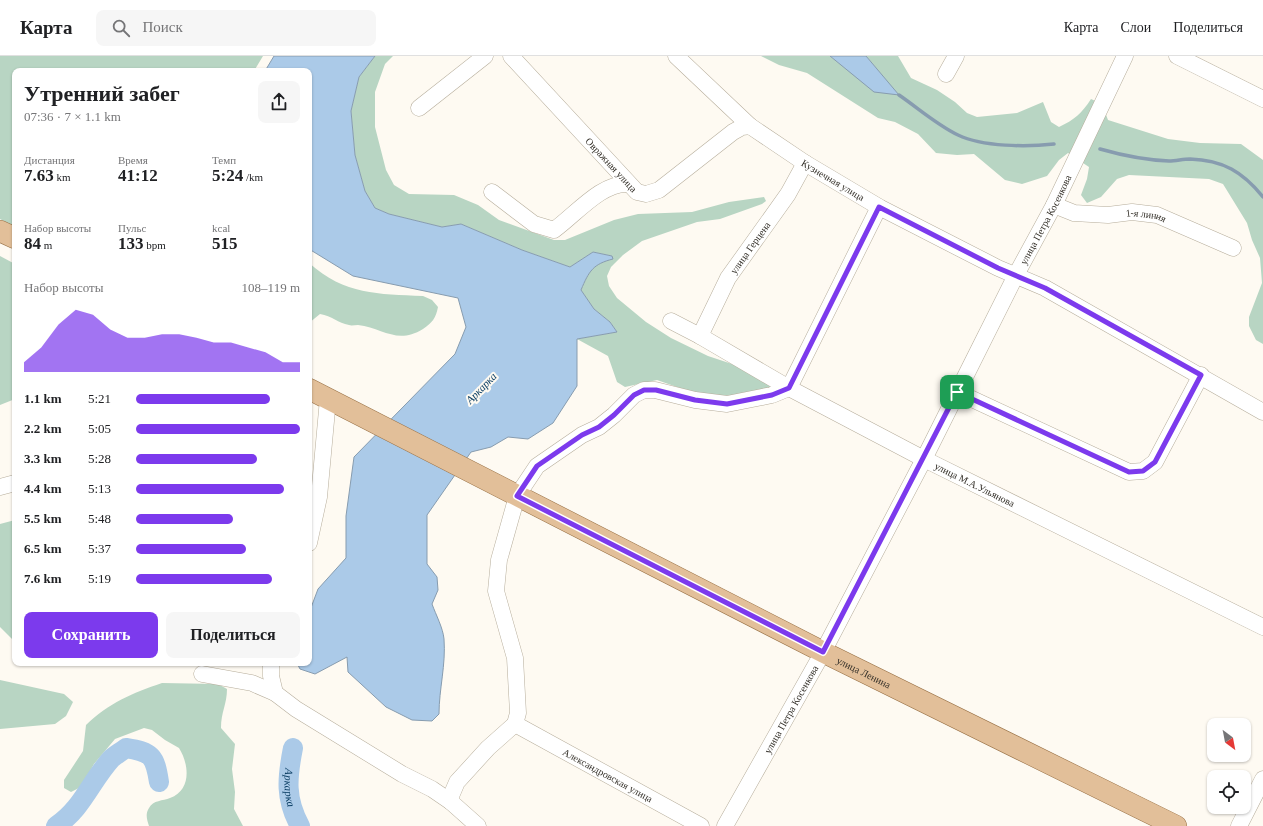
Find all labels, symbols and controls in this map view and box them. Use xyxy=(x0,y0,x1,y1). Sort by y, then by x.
search box xyxy=(96,10,376,46)
text: Карта xyxy=(20,17,72,38)
icon: search xyxy=(110,17,132,39)
text: Поиск xyxy=(142,19,183,35)
text: Карта xyxy=(1064,20,1098,35)
text: Слои xyxy=(1120,20,1151,35)
text: Поделиться xyxy=(1173,20,1243,35)
text: Утренний забег xyxy=(24,81,180,106)
button: share xyxy=(258,81,300,123)
text: 07:36 · 7 × 1.1 km xyxy=(24,109,121,124)
street label: Овражная улица xyxy=(583,135,639,195)
text: Дистанция xyxy=(24,154,75,166)
text: Время xyxy=(118,154,148,166)
text: Темп xyxy=(212,154,236,166)
street label: Кузнечная улица xyxy=(800,157,867,203)
text: 7.63 xyxy=(24,166,54,185)
text: 41:12 xyxy=(118,166,158,185)
text: 5:24 xyxy=(212,166,243,185)
text: km xyxy=(54,171,71,183)
text: /km xyxy=(243,171,263,183)
street label: улица Петра Косенкова xyxy=(1018,173,1074,266)
street label: 1-я линия xyxy=(1125,207,1168,224)
street label: улица Герцена xyxy=(728,219,773,276)
text: Набор высоты xyxy=(24,222,91,234)
text: Пульс xyxy=(118,222,146,234)
text: kcal xyxy=(212,222,230,234)
text: 84 xyxy=(24,234,41,253)
text: 133 xyxy=(118,234,144,253)
text: 515 xyxy=(212,234,238,253)
text: m xyxy=(41,239,52,251)
text: bpm xyxy=(144,239,166,251)
text: Набор высоты xyxy=(24,280,103,295)
text: 108–119 m xyxy=(242,280,300,295)
water label: Аркарка xyxy=(463,370,499,407)
pin xyxy=(940,375,974,409)
icon: arrive xyxy=(946,381,968,403)
text: 1.1 km xyxy=(24,391,62,406)
text: 5:21 xyxy=(88,391,111,406)
text: 2.2 km xyxy=(24,421,62,436)
text: 5:05 xyxy=(88,421,111,436)
text: 3.3 km xyxy=(24,451,62,466)
text: 5:28 xyxy=(88,451,111,466)
street label: улица М.А.Ульянова xyxy=(933,460,1017,509)
text: 4.4 km xyxy=(24,481,62,496)
text: 5:13 xyxy=(88,481,111,496)
text: 5.5 km xyxy=(24,511,62,526)
text: 5:48 xyxy=(88,511,111,526)
text: 6.5 km xyxy=(24,541,62,556)
text: 5:37 xyxy=(88,541,111,556)
text: 7.6 km xyxy=(24,571,62,586)
text: 5:19 xyxy=(88,571,111,586)
button: Сохранить xyxy=(24,612,158,658)
button: Поделиться xyxy=(166,612,300,658)
street label: улица Ленина xyxy=(835,655,893,691)
street label: улица Петра Косенкова xyxy=(762,663,821,756)
north arrow xyxy=(1207,718,1251,762)
map controls xyxy=(1207,718,1251,814)
street label: Александровская улица xyxy=(561,746,655,805)
water label: Аркарка xyxy=(282,767,298,809)
button: locate xyxy=(1207,770,1251,814)

